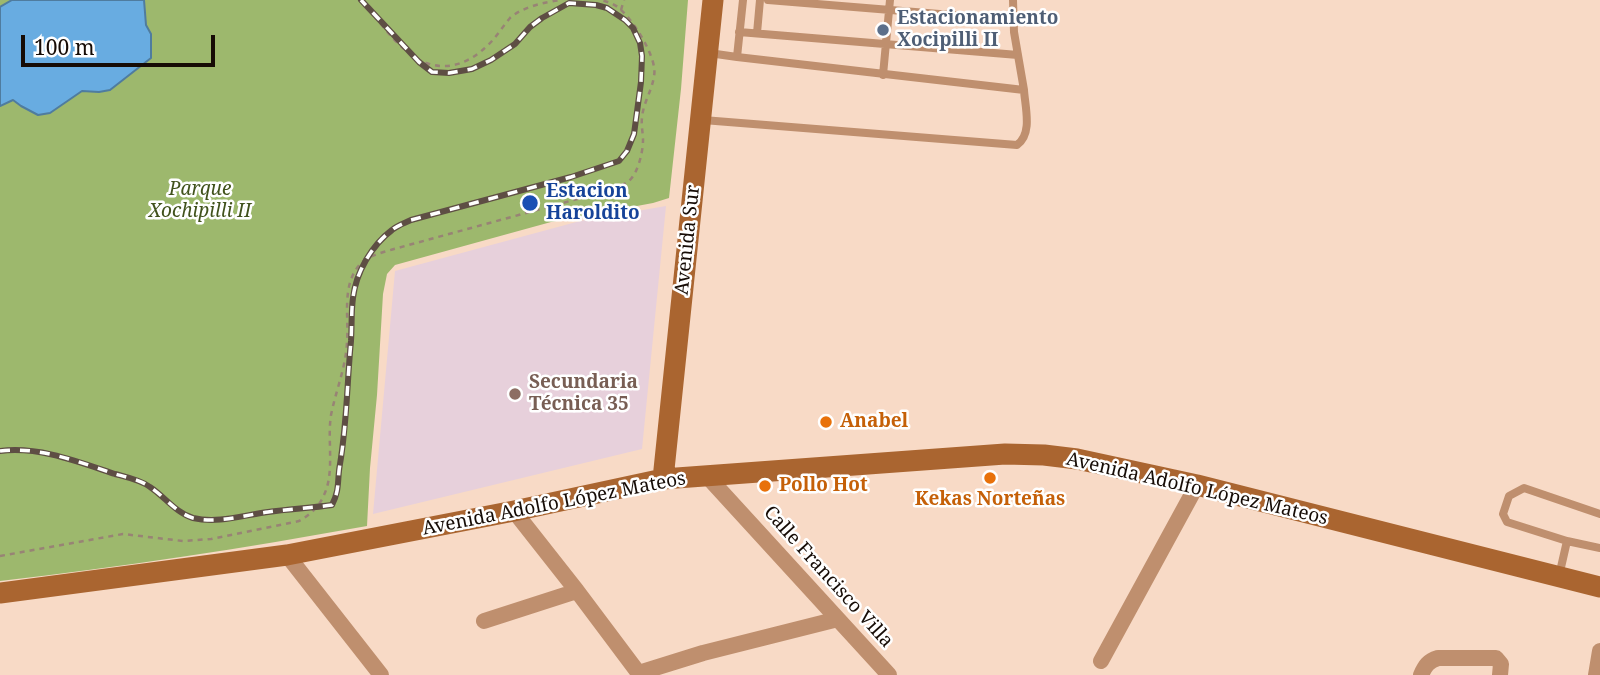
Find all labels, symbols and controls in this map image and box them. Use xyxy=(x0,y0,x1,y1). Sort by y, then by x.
place label: Estacionamiento Xocipilli II xyxy=(897,8,1058,52)
scale bar xyxy=(24,21,219,65)
marker: Estacionamiento Xocipilli II xyxy=(875,22,891,38)
text: 100 m xyxy=(34,33,95,61)
park label: Parque Xochipilli II xyxy=(149,179,251,223)
place label: Estacion Haroldito xyxy=(546,181,640,225)
street label: Avenida Sur xyxy=(671,184,705,296)
marker: Estacion Haroldito xyxy=(520,193,540,213)
place label: Secundaria Técnica 35 xyxy=(529,372,638,416)
marker: Secundaria Técnica 35 xyxy=(507,386,523,402)
place label: Anabel xyxy=(840,411,908,433)
marker: Anabel xyxy=(818,414,834,430)
street label: Avenida Adolfo López Mateos xyxy=(1064,448,1330,530)
street label: Avenida Adolfo López Mateos xyxy=(420,467,688,541)
marker: Kekas Norteñas xyxy=(982,470,998,486)
place label: Pollo Hot xyxy=(779,475,868,497)
marker: Pollo Hot xyxy=(757,478,773,494)
place label: Kekas Norteñas xyxy=(915,489,1065,511)
street label: Calle Francisco Villa xyxy=(758,502,898,652)

